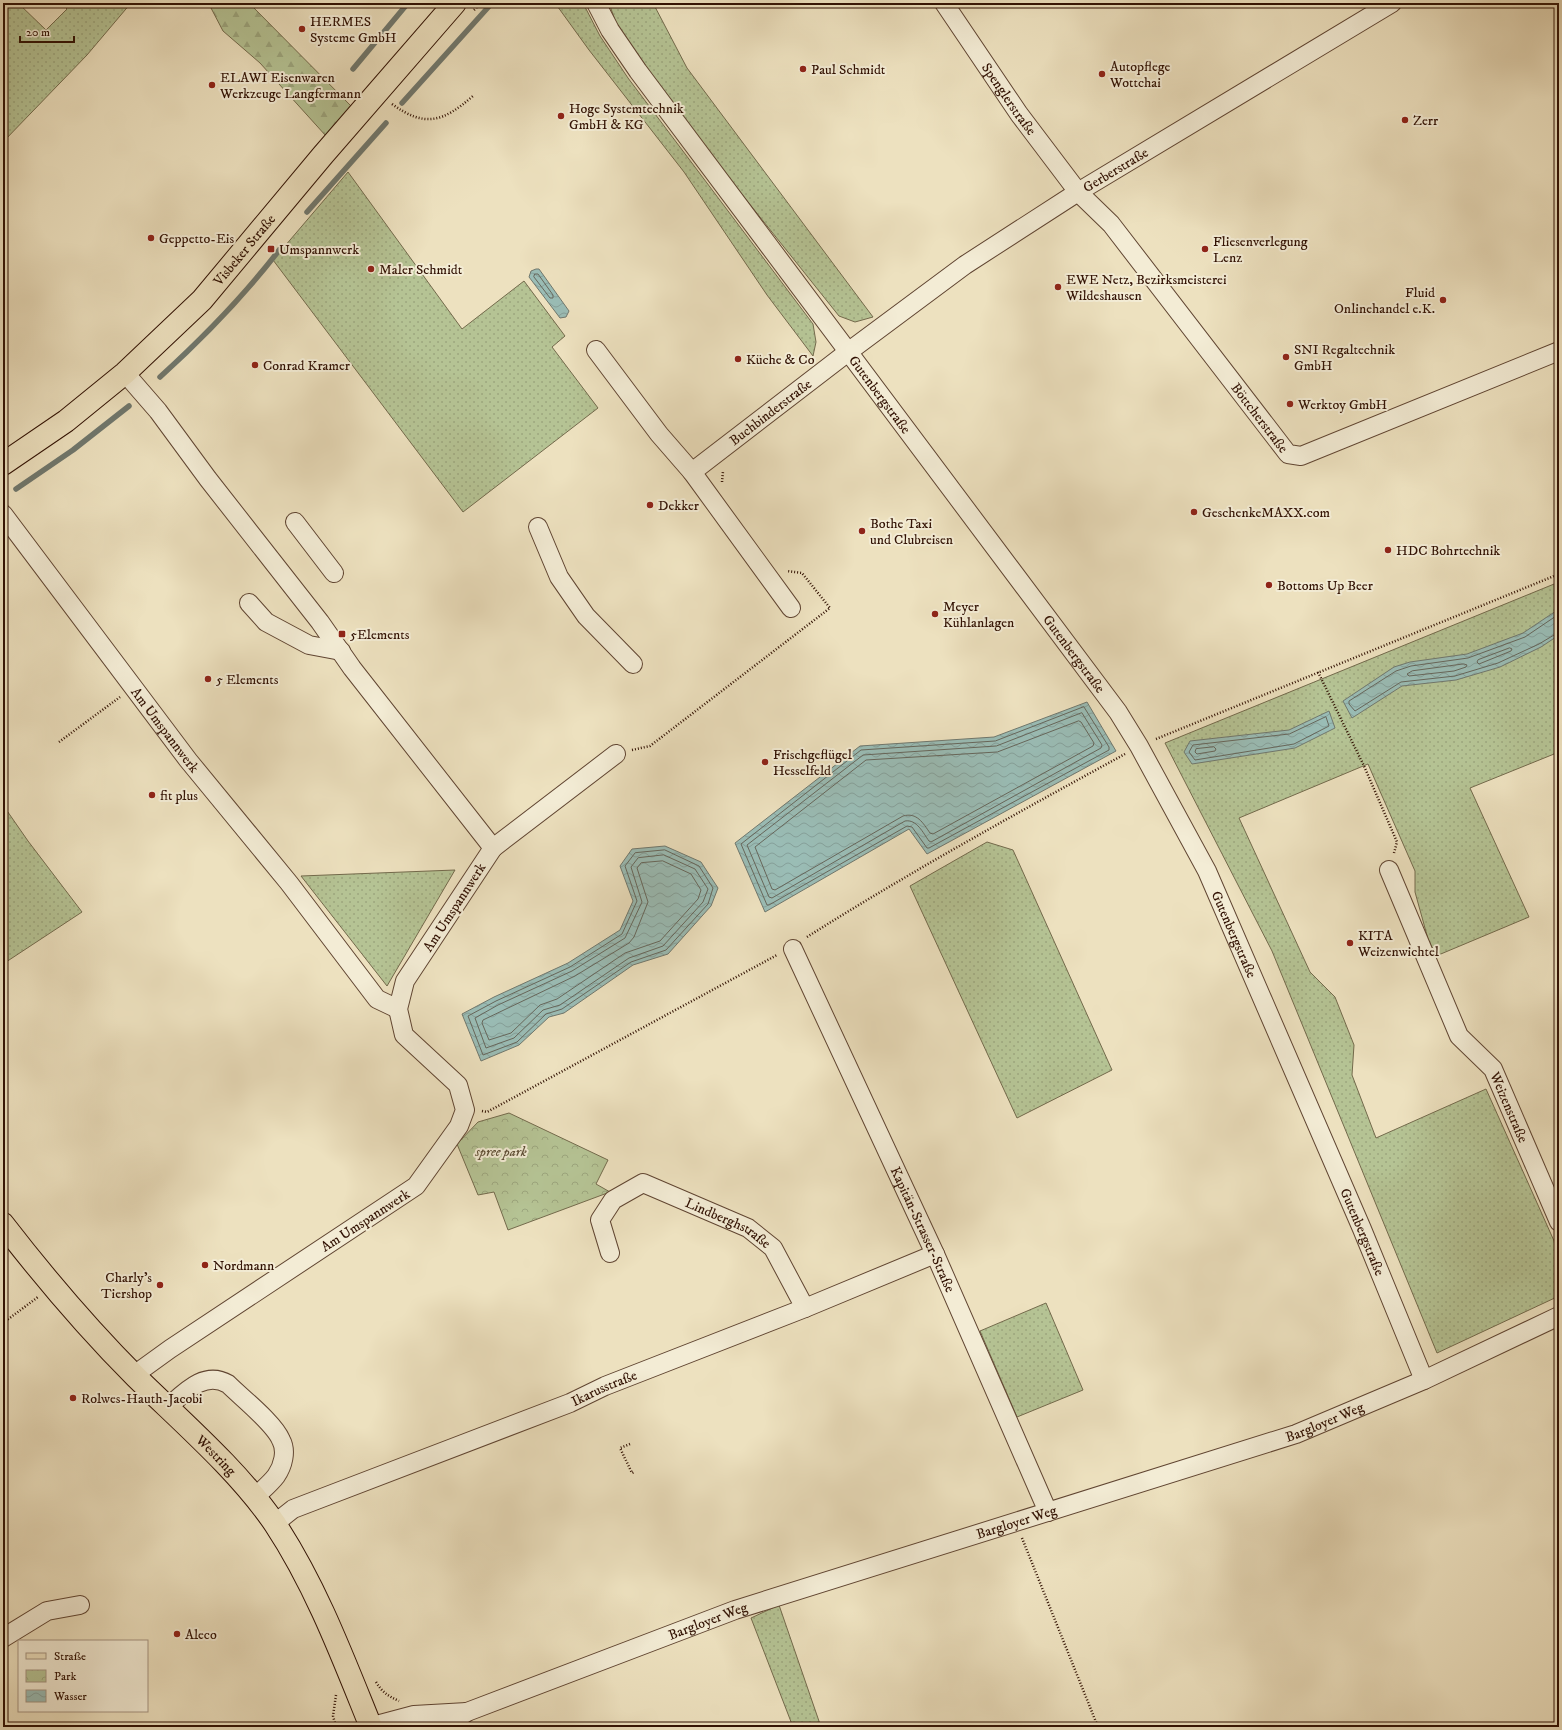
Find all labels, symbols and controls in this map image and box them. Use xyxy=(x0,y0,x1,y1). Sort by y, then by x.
place label: HERMES Systeme GmbH xyxy=(310,13,397,47)
scale bar xyxy=(20,18,74,44)
marker: HERMES Systeme GmbH xyxy=(297,24,307,34)
text: 20 m xyxy=(26,25,50,40)
place label: Autopflege Wottchai xyxy=(1109,58,1171,92)
street label: Spenglerstraße xyxy=(977,60,1040,139)
place label: Paul Schmidt xyxy=(811,61,886,79)
marker: Paul Schmidt xyxy=(798,64,808,74)
place label: ELAWI Eisenwaren Werkzeuge Langfermann xyxy=(219,69,362,103)
marker: Autopflege Wottchai xyxy=(1097,69,1107,79)
marker: ELAWI Eisenwaren Werkzeuge Langfermann xyxy=(207,80,217,90)
place label: Hoge Systemtechnik GmbH & KG xyxy=(569,100,684,134)
marker: Hoge Systemtechnik GmbH & KG xyxy=(556,111,566,121)
place label: Zerr xyxy=(1413,112,1439,130)
marker: Zerr xyxy=(1400,115,1410,125)
street label: Gerberstraße xyxy=(1080,144,1152,197)
street label: Visbeker Straße xyxy=(209,211,280,290)
place label: Geppetto-Eis xyxy=(159,230,234,248)
marker: Geppetto-Eis xyxy=(146,233,156,243)
place label: Fliesenverlegung Lenz xyxy=(1213,233,1308,267)
place label: Umspannwerk xyxy=(279,241,359,259)
marker: Umspannwerk xyxy=(266,244,276,254)
marker: Fliesenverlegung Lenz xyxy=(1200,244,1210,254)
place label: Maler Schmidt xyxy=(379,261,463,279)
marker: Maler Schmidt xyxy=(366,264,376,274)
place label: EWE Netz, Bezirksmeisterei Wildeshausen xyxy=(1065,271,1227,305)
marker: EWE Netz, Bezirksmeisterei Wildeshausen xyxy=(1053,282,1063,292)
place label: Fluid Onlinehandel e.K. xyxy=(1334,284,1435,318)
marker: Fluid Onlinehandel e.K. xyxy=(1438,295,1448,305)
place label: SNI Regaltechnik GmbH xyxy=(1294,341,1395,375)
place label: Küche & Co xyxy=(746,351,815,369)
street label: Gutenbergstraße xyxy=(844,352,915,438)
marker: SNI Regaltechnik GmbH xyxy=(1281,352,1291,362)
marker: Küche & Co xyxy=(733,354,743,364)
place label: Conrad Kramer xyxy=(263,357,351,375)
marker: Conrad Kramer xyxy=(250,360,260,370)
street label: Buchbinderstraße xyxy=(726,375,816,450)
street label: Böttcherstraße xyxy=(1227,380,1292,457)
place label: Werktoy GmbH xyxy=(1297,396,1388,414)
marker: Werktoy GmbH xyxy=(1285,399,1295,409)
place label: Dekker xyxy=(658,497,700,515)
marker: Dekker xyxy=(645,500,655,510)
place label: GeschenkeMAXX.com xyxy=(1202,504,1330,522)
marker: GeschenkeMAXX.com xyxy=(1189,507,1199,517)
place label: Bothe Taxi und Clubreisen xyxy=(870,515,954,549)
marker: Bothe Taxi und Clubreisen xyxy=(857,526,867,536)
place label: HDC Bohrtechnik xyxy=(1396,542,1500,560)
marker: HDC Bohrtechnik xyxy=(1383,545,1393,555)
place label: Bottoms Up Beer xyxy=(1277,577,1374,595)
marker: Bottoms Up Beer xyxy=(1264,580,1274,590)
place label: Meyer Kühlanlagen xyxy=(943,598,1015,632)
marker: Meyer Kühlanlagen xyxy=(930,609,940,619)
street label: Gutenbergstraße xyxy=(1038,612,1109,697)
place label: 5Elements xyxy=(350,626,410,644)
marker: 5Elements xyxy=(337,629,347,639)
place label: 5 Elements xyxy=(216,671,279,689)
marker: 5 Elements xyxy=(203,674,213,684)
street label: Am Umspannwerk xyxy=(126,684,203,777)
place label: Frischgeflügel Hesselfeld xyxy=(773,746,853,780)
marker: Frischgeflügel Hesselfeld xyxy=(760,757,770,767)
place label: fit plus xyxy=(160,787,198,805)
marker: fit plus xyxy=(147,790,157,800)
street label: Am Umspannwerk xyxy=(419,860,490,955)
street label: Gutenbergstraße xyxy=(1207,888,1260,981)
place label: KITA Weizenwichtel xyxy=(1357,927,1440,961)
marker: KITA Weizenwichtel xyxy=(1345,938,1355,948)
street label: Weizenstraße xyxy=(1485,1068,1532,1146)
park label: spree park xyxy=(474,1143,527,1161)
street label: Kapitän-Strasser-Straße xyxy=(886,1164,959,1295)
street label: Am Umspannwerk xyxy=(318,1185,413,1256)
street label: Gutenbergstraße xyxy=(1335,1186,1388,1279)
street label: Lindberghstraße xyxy=(682,1194,774,1253)
place label: Nordmann xyxy=(213,1257,275,1275)
marker: Nordmann xyxy=(200,1260,210,1270)
place label: Charly's Tiershop xyxy=(101,1269,152,1303)
marker: Charly's Tiershop xyxy=(155,1280,165,1290)
street label: Ikarusstraße xyxy=(569,1366,640,1411)
place label: Rolwes-Hauth-Jacobi xyxy=(81,1390,203,1408)
marker: Rolwes-Hauth-Jacobi xyxy=(68,1393,78,1403)
street label: Bargloyer Weg xyxy=(1283,1398,1367,1447)
street label: Westring xyxy=(191,1431,240,1480)
street label: Bargloyer Weg xyxy=(974,1502,1059,1544)
street label: Bargloyer Weg xyxy=(666,1599,750,1645)
place label: Aleco xyxy=(185,1626,217,1644)
marker: Aleco xyxy=(172,1629,182,1639)
legend xyxy=(18,1640,148,1712)
text: Straße xyxy=(54,1649,86,1664)
text: Park xyxy=(54,1669,76,1684)
text: Wasser xyxy=(53,1689,87,1704)

